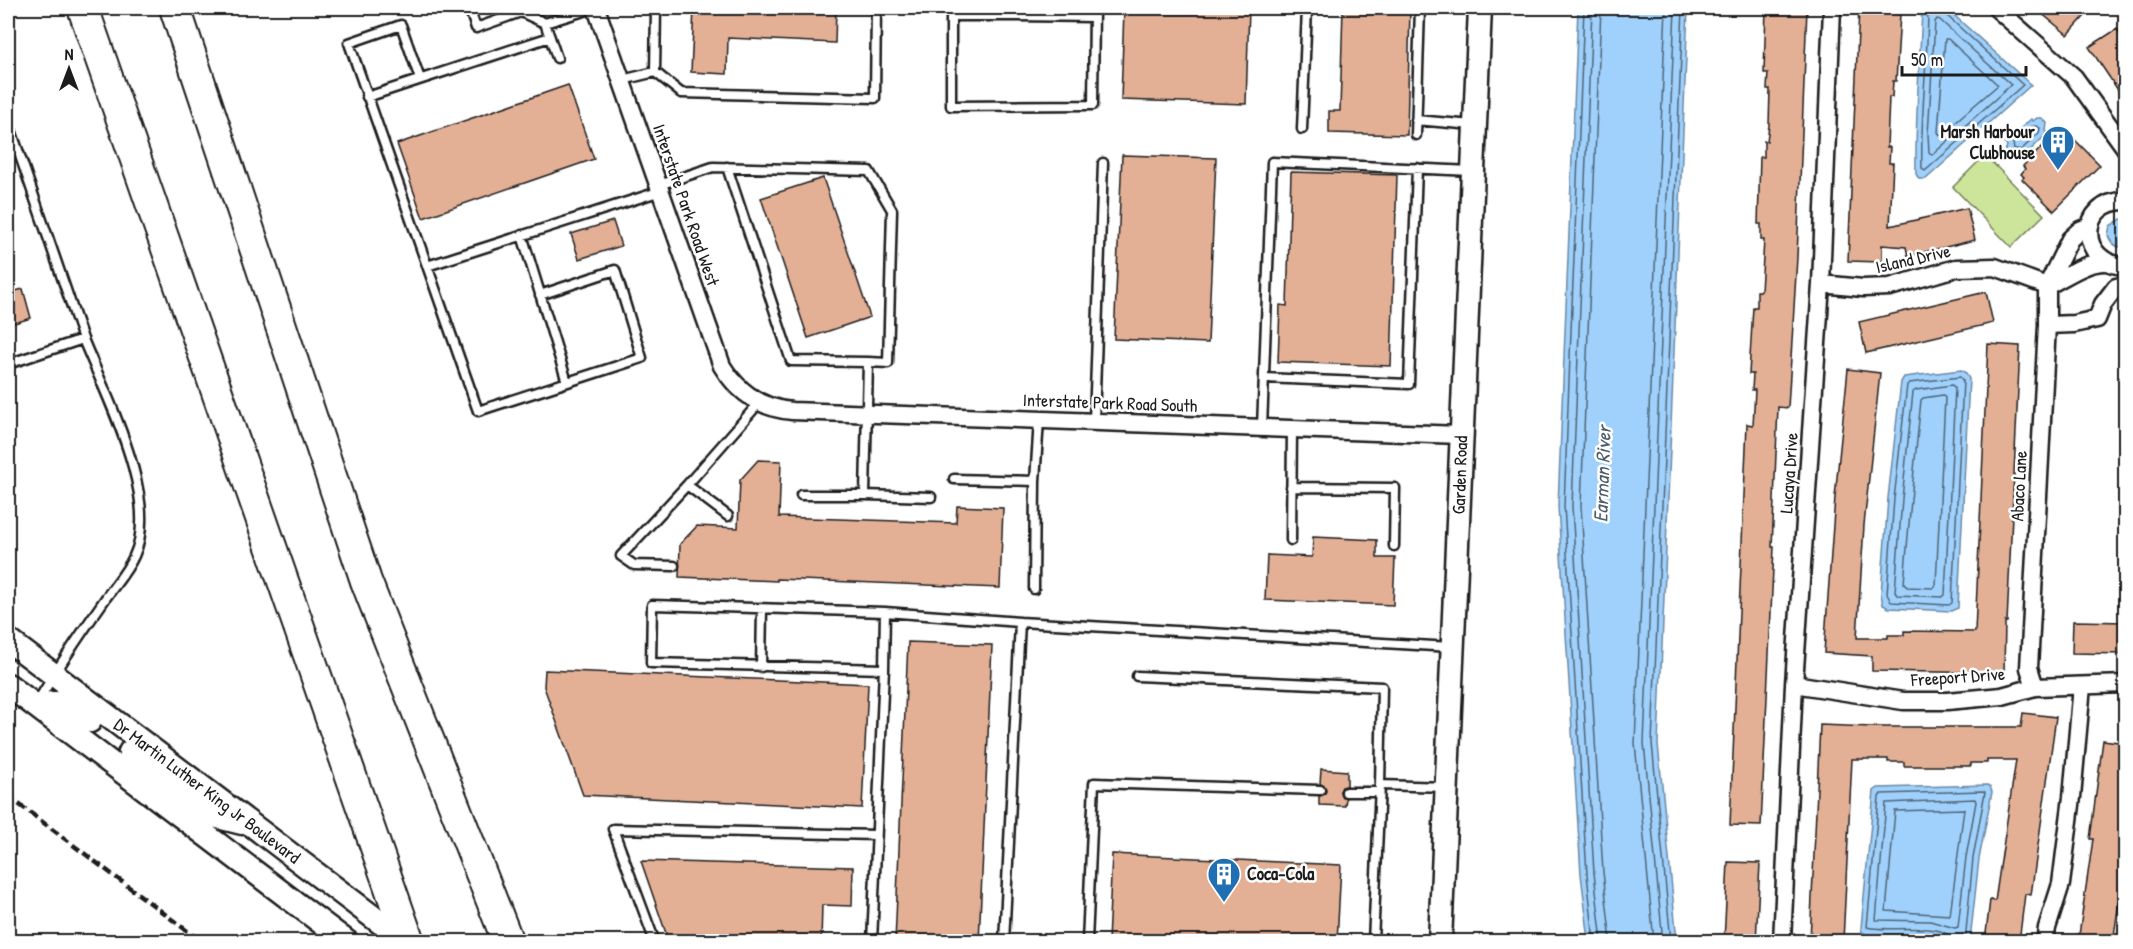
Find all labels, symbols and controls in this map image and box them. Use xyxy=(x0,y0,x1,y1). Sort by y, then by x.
north arrow xyxy=(39,39,99,99)
scale bar xyxy=(1902,39,2026,77)
text: N xyxy=(65,43,74,65)
text: 50 m xyxy=(1911,47,1943,72)
place label: Marsh Harbour Clubhouse xyxy=(1940,119,2036,165)
street label: Interstate Park Road West xyxy=(647,121,726,290)
building icon: Marsh Harbour Clubhouse xyxy=(2040,124,2076,171)
street label: Island Drive xyxy=(1873,238,1953,279)
street label: Interstate Park Road South xyxy=(1022,387,1198,418)
water label: Earman River xyxy=(1586,423,1617,523)
street label: Lucaya Drive xyxy=(1773,432,1804,514)
street label: Garden Road xyxy=(1446,435,1473,515)
street label: Abaco Lane xyxy=(2004,450,2033,522)
street label: Freeport Drive xyxy=(1909,661,2006,692)
street label: Dr Martin Luther King Jr Boulevard xyxy=(109,712,306,869)
building icon: Coca-Cola xyxy=(1206,856,1242,903)
place label: Coca-Cola xyxy=(1247,861,1315,886)

